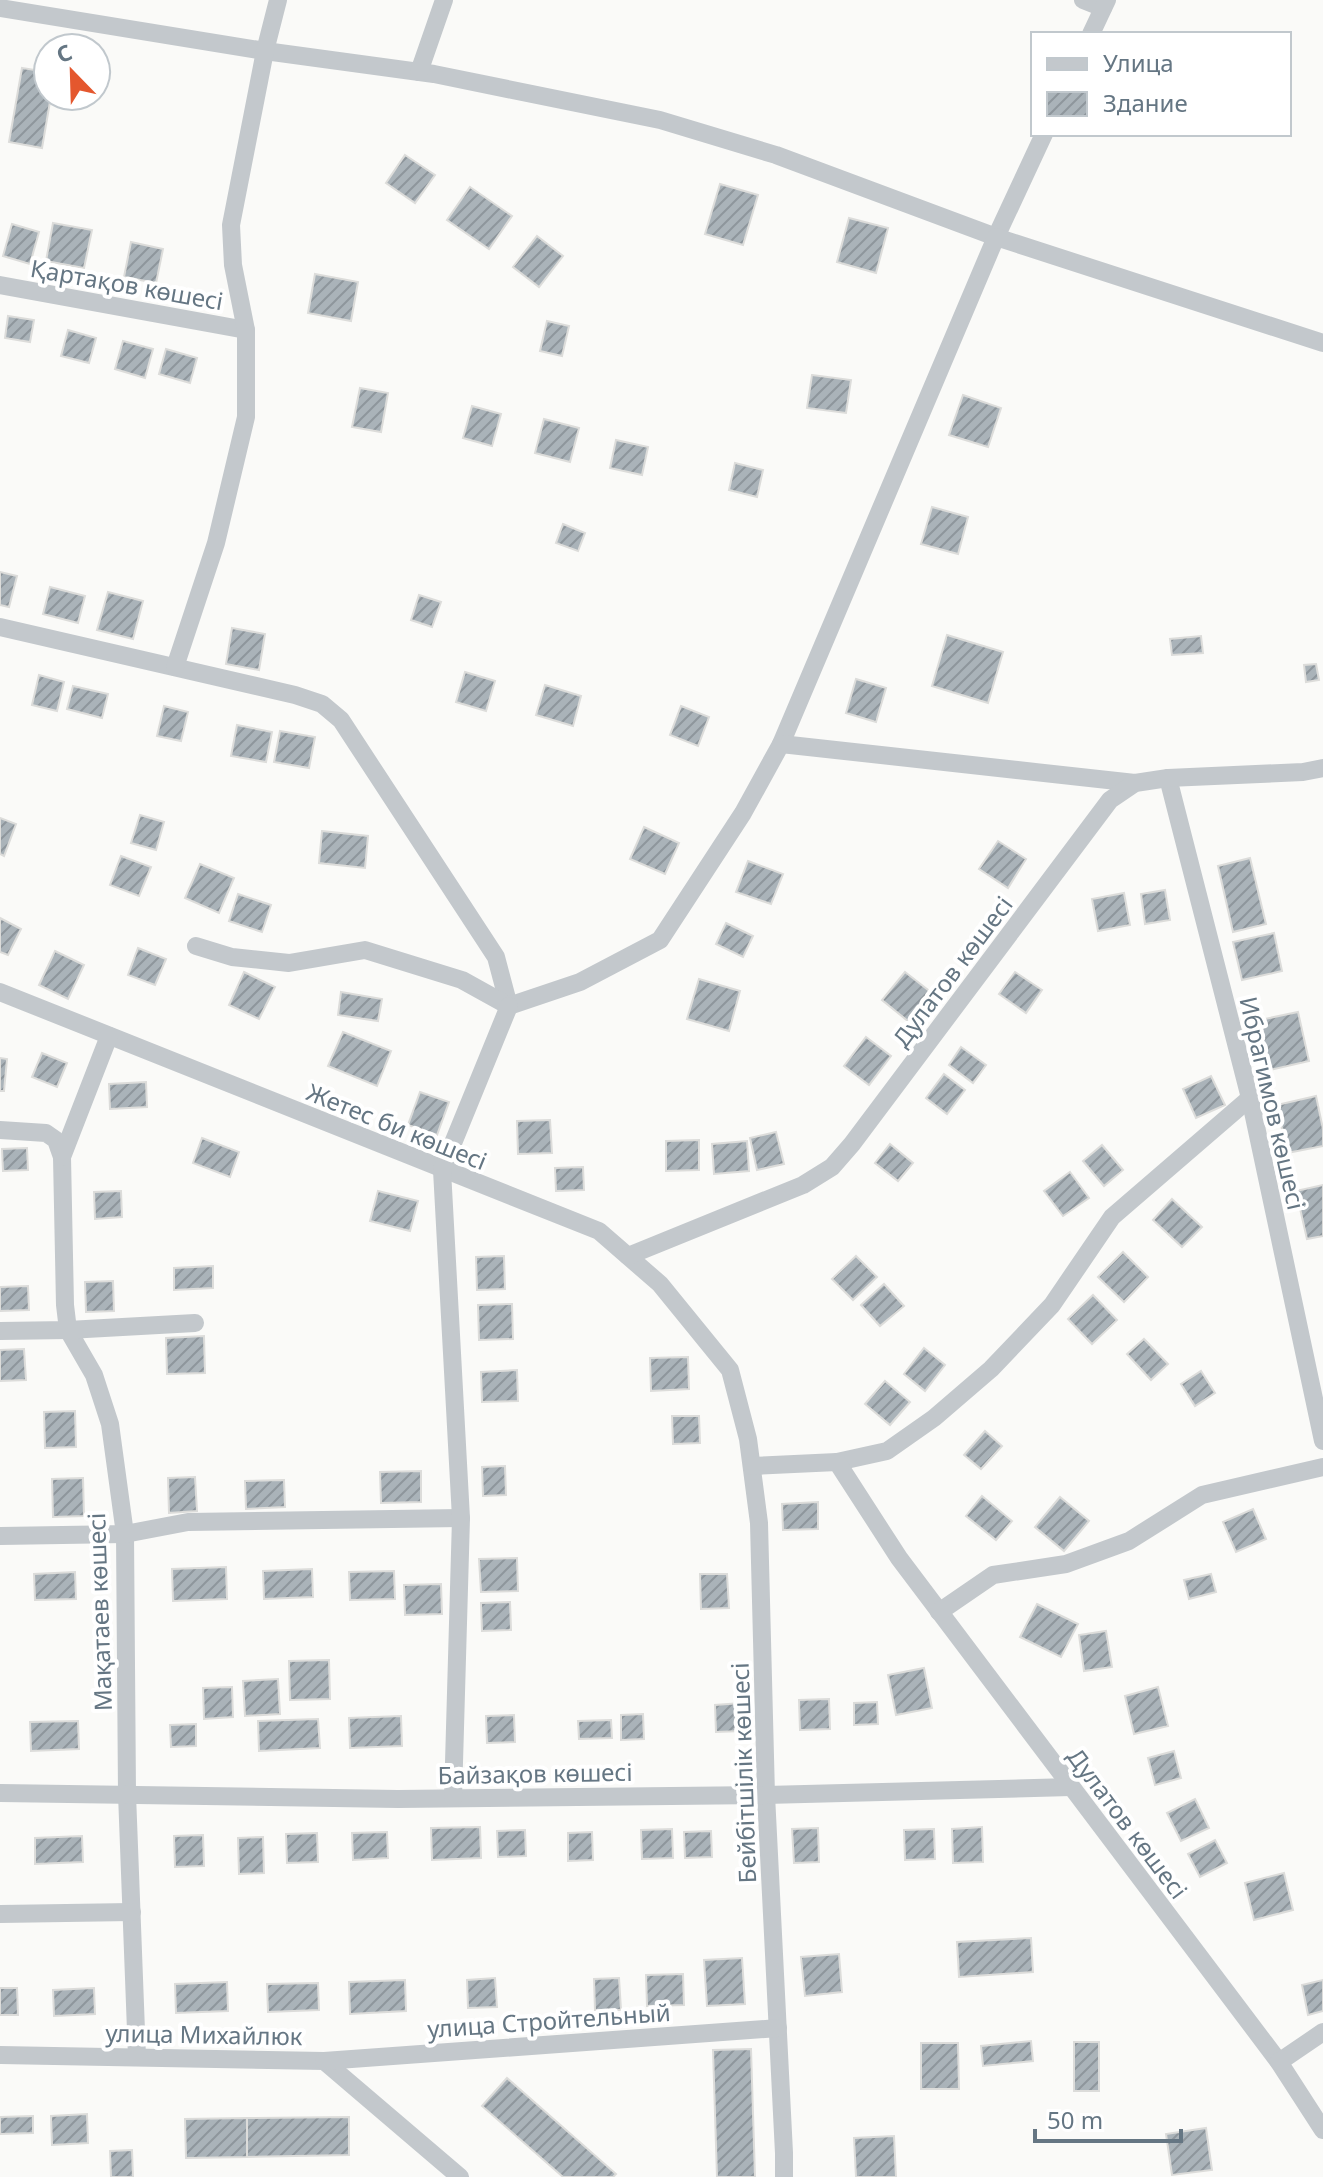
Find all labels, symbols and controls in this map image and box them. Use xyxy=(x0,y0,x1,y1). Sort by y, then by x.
north arrow xyxy=(32,32,112,112)
legend xyxy=(1031,32,1291,136)
text: С xyxy=(51,36,76,69)
text: Улица xyxy=(1103,46,1174,79)
text: Здание xyxy=(1103,86,1188,119)
street label: Қартақов көшесі xyxy=(28,251,226,317)
street label: Дулатов көшесі xyxy=(884,889,1020,1053)
street label: Ибрагимов көшесі xyxy=(1232,993,1314,1213)
street label: Жетес би көшесі xyxy=(302,1075,492,1177)
street label: Мақатаев көшесі xyxy=(79,1512,119,1712)
street label: Бейбітшілік көшесі xyxy=(723,1662,763,1884)
street label: Дулатов көшесі xyxy=(1060,1741,1196,1905)
street label: Байзақов көшесі xyxy=(437,1755,633,1791)
street label: улица Стройтельный xyxy=(426,1995,672,2045)
street label: улица Михайлюк xyxy=(105,2016,303,2052)
scale bar xyxy=(1035,2093,1181,2143)
text: 50 m xyxy=(1047,2103,1103,2136)

